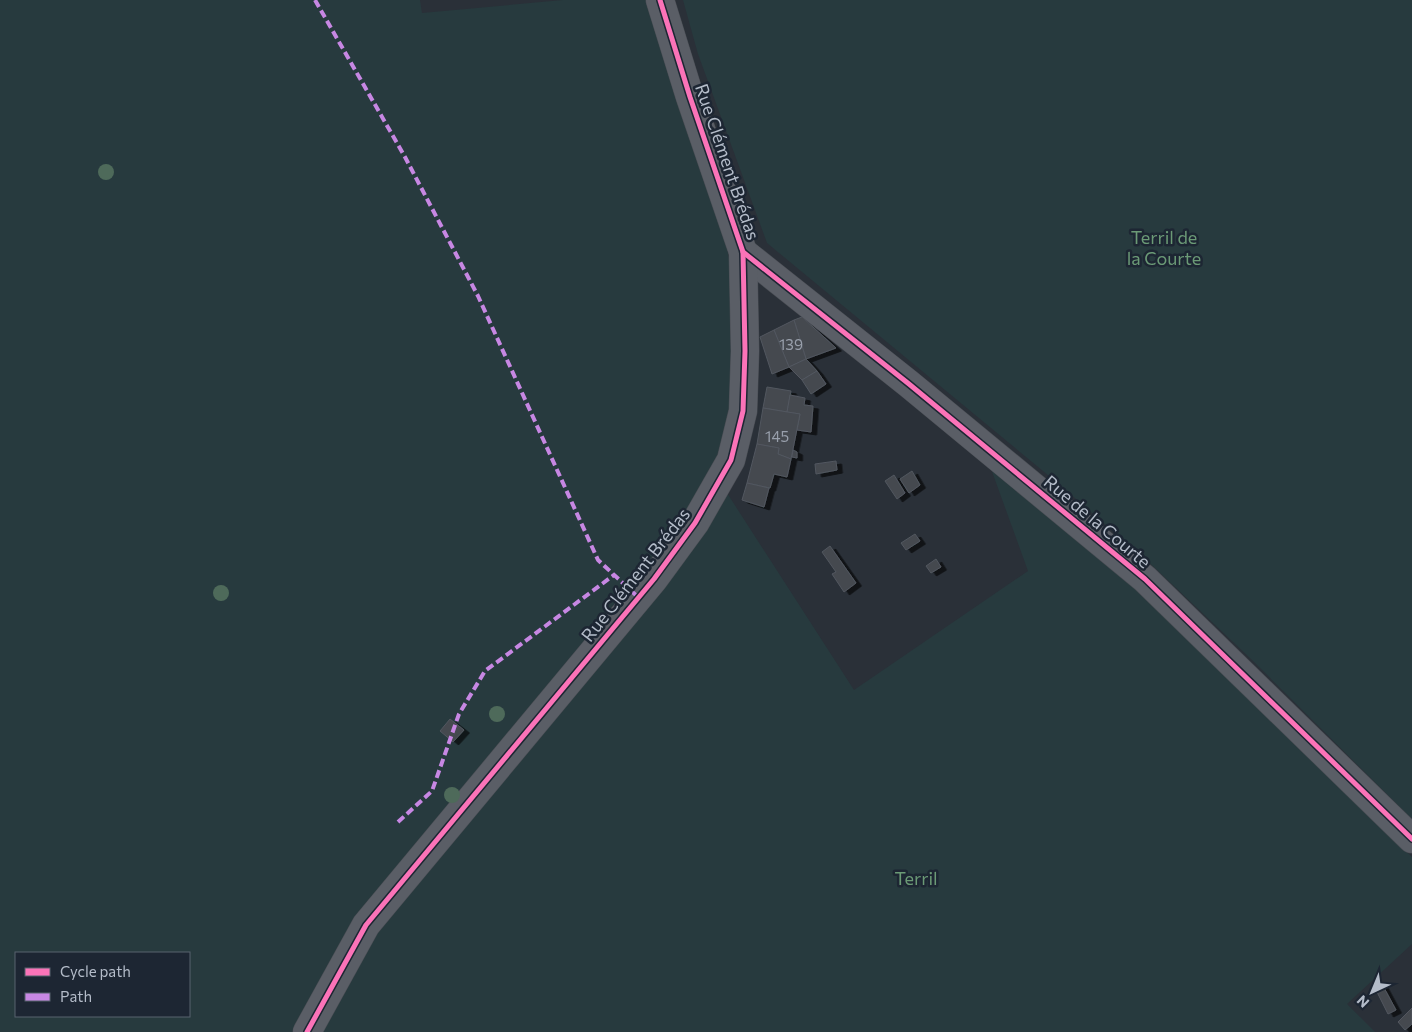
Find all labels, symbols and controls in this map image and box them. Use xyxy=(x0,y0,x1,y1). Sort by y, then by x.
street label: Rue Clément Brédas xyxy=(691,81,765,243)
park label: Terril de la Courte xyxy=(1127,226,1201,269)
house number: 139 xyxy=(779,335,803,353)
house number: 145 xyxy=(765,427,789,445)
street label: Rue de la Courte xyxy=(1040,470,1156,572)
street label: Rue Clément Brédas xyxy=(576,503,694,646)
park label: Terril xyxy=(894,867,938,889)
legend xyxy=(15,952,190,1017)
text: Cycle path xyxy=(60,962,131,980)
north arrow xyxy=(1347,967,1397,1017)
text: Path xyxy=(60,987,92,1005)
text: N xyxy=(1353,992,1372,1011)

